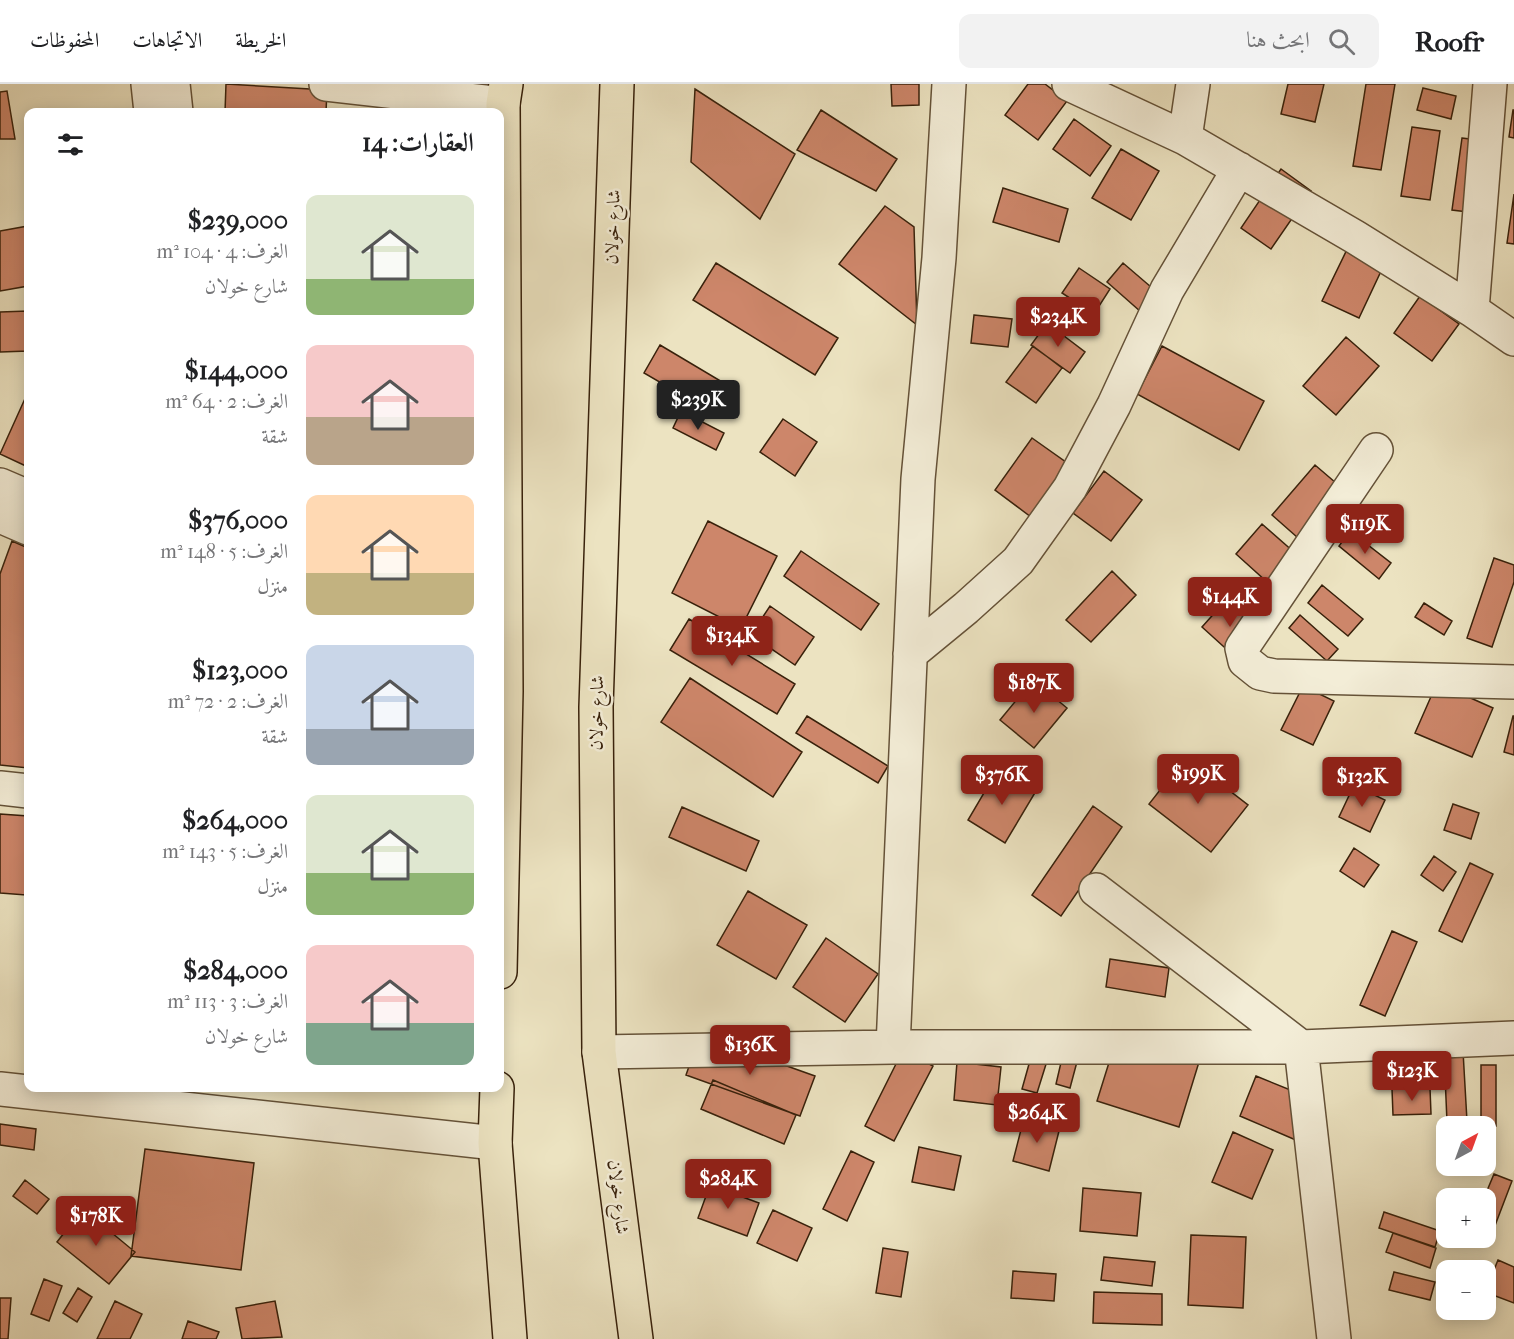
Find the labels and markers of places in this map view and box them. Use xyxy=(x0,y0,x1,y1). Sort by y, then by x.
pin: $234K xyxy=(1016,297,1100,348)
pin: $239K xyxy=(656,380,740,431)
pin: $119K xyxy=(1323,504,1407,555)
pin: $144K xyxy=(1188,577,1272,628)
pin: $134K xyxy=(690,616,774,667)
pin: $187K xyxy=(992,663,1076,714)
pin: $199K xyxy=(1156,754,1240,805)
pin: $376K xyxy=(960,755,1044,806)
pin: $132K xyxy=(1320,757,1404,808)
pin: $136K xyxy=(708,1025,792,1076)
pin: $123K xyxy=(1370,1051,1454,1102)
pin: $264K xyxy=(995,1093,1079,1144)
pin: $284K xyxy=(686,1159,770,1210)
pin: $178K xyxy=(54,1196,138,1247)

